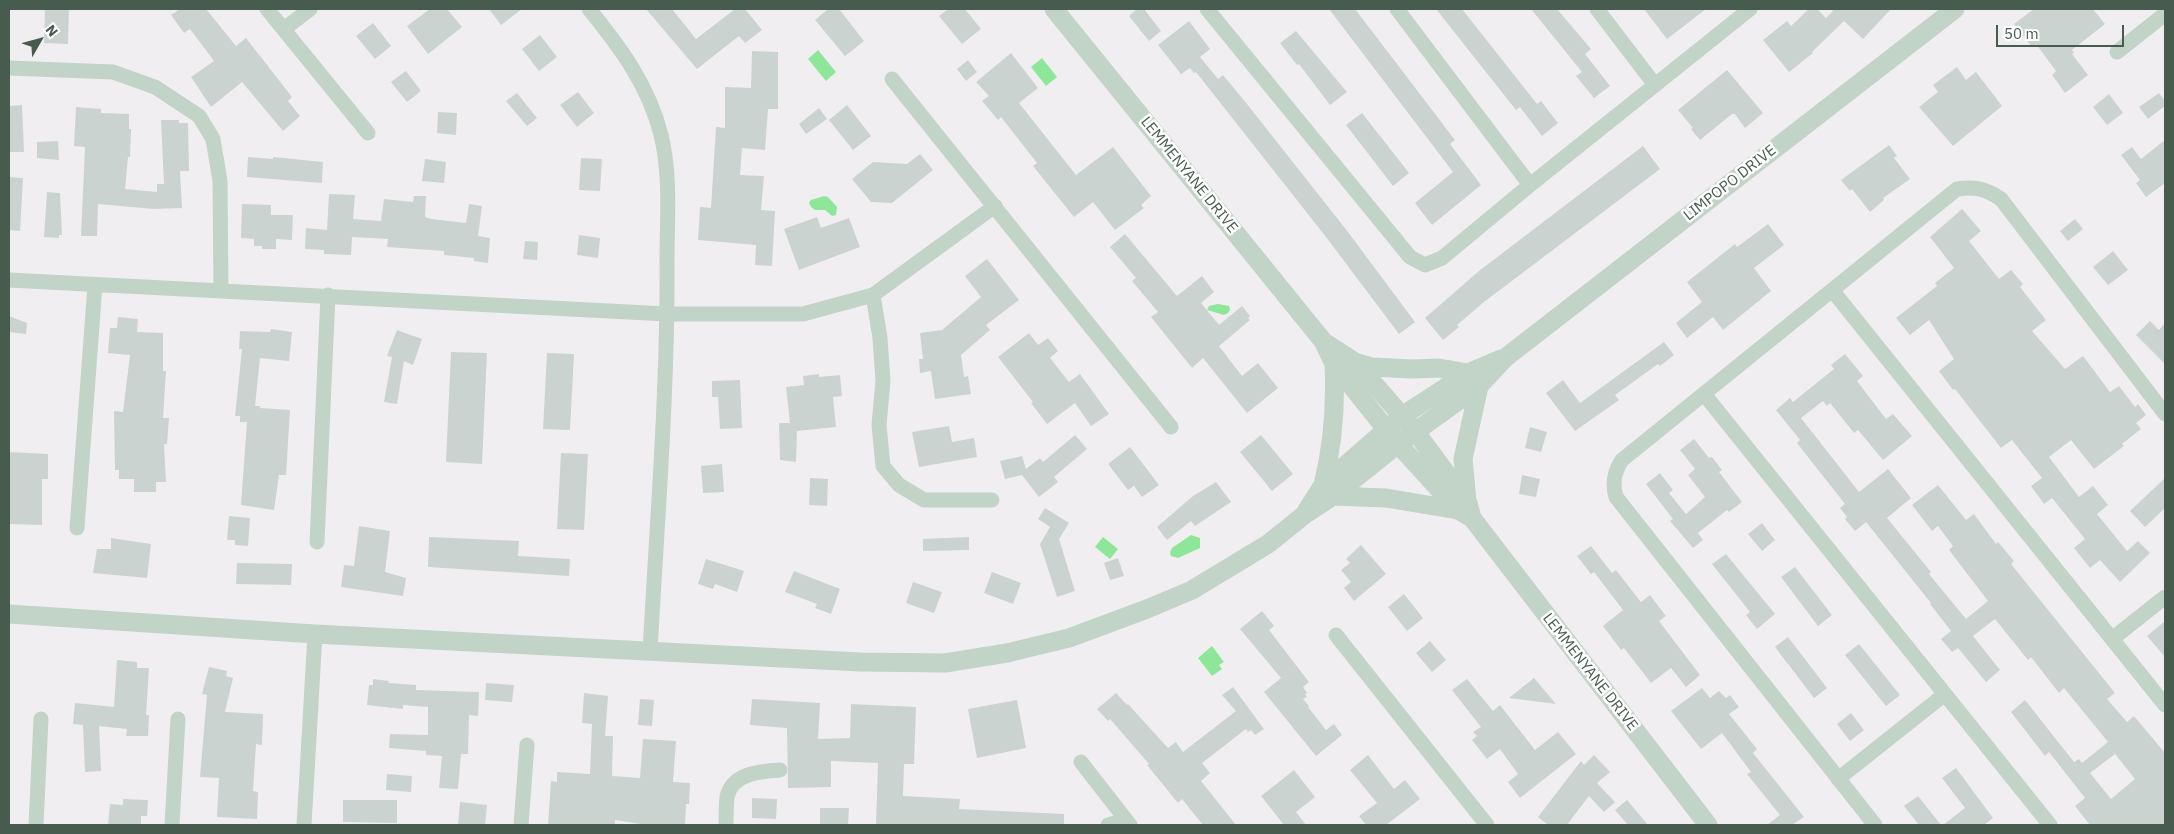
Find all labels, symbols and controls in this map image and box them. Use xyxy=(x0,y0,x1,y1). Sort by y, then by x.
north arrow xyxy=(15,15,65,65)
scale bar xyxy=(1999,15,2126,47)
text: N xyxy=(42,21,62,40)
text: 50 m xyxy=(2004,24,2039,43)
street label: LEMMENYANE DRIVE xyxy=(1137,113,1241,237)
street label: LIMPOPO DRIVE xyxy=(1680,141,1780,225)
street label: LEMMENYANE DRIVE xyxy=(1539,610,1641,734)

